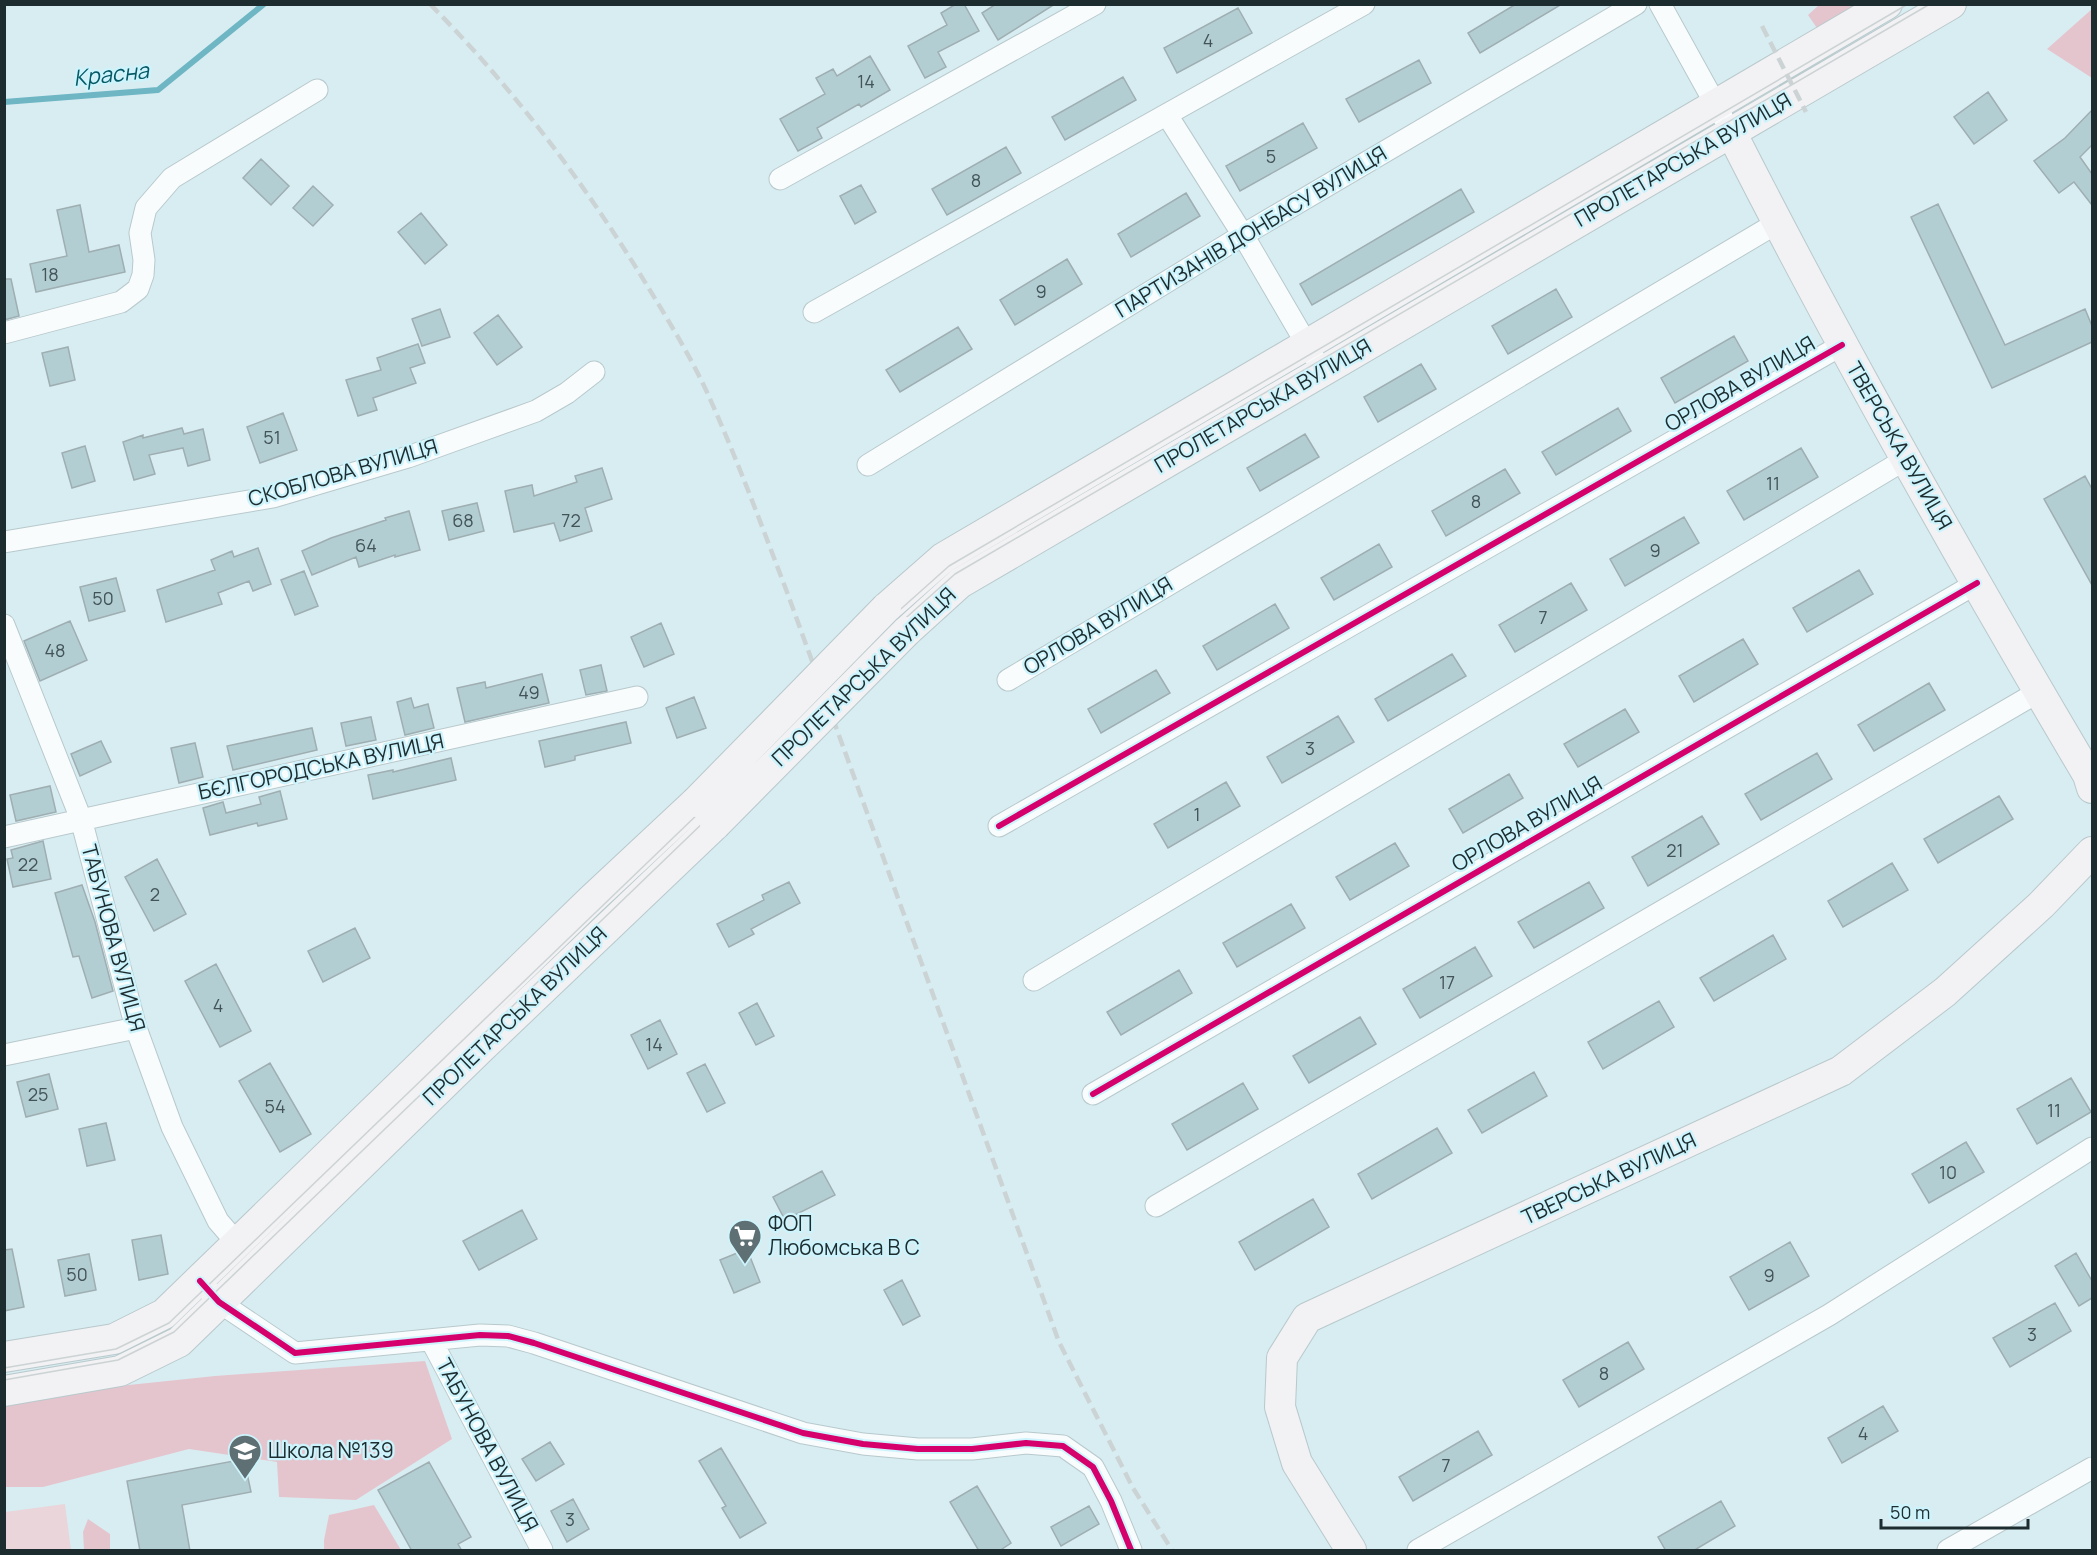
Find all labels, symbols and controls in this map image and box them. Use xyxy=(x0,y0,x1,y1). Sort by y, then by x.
house number: 4 xyxy=(1203,28,1213,52)
water label: Красна xyxy=(72,55,152,93)
house number: 14 xyxy=(857,69,875,93)
street label: ПРОЛЕТАРСЬКА ВУЛИЦЯ xyxy=(1569,86,1796,233)
street label: ПАРТИЗАНІВ ДОНБАСУ ВУЛИЦЯ xyxy=(1110,139,1391,323)
house number: 5 xyxy=(1266,144,1276,168)
house number: 8 xyxy=(971,168,981,192)
house number: 18 xyxy=(41,262,59,286)
house number: 9 xyxy=(1035,279,1047,303)
street label: ОРЛОВА ВУЛИЦЯ xyxy=(1659,329,1820,437)
street label: ПРОЛЕТАРСЬКА ВУЛИЦЯ xyxy=(1149,332,1376,479)
street label: ТВЕРСЬКА ВУЛИЦЯ xyxy=(1840,357,1959,534)
house number: 51 xyxy=(263,425,281,449)
street label: СКОБЛОВА ВУЛИЦЯ xyxy=(245,432,441,512)
house number: 11 xyxy=(1766,471,1780,495)
house number: 8 xyxy=(1471,489,1481,513)
house number: 68 xyxy=(452,508,474,532)
house number: 72 xyxy=(561,508,581,532)
house number: 64 xyxy=(355,533,377,557)
house number: 9 xyxy=(1649,538,1661,562)
street label: ОРЛОВА ВУЛИЦЯ xyxy=(1018,570,1177,681)
street label: ПРОЛЕТАРСЬКА ВУЛИЦЯ xyxy=(765,581,961,772)
house number: 50 xyxy=(92,586,114,610)
house number: 7 xyxy=(1538,605,1548,629)
house number: 48 xyxy=(44,638,66,662)
house number: 49 xyxy=(518,680,540,704)
street label: БЄЛГОРОДСЬКА ВУЛИЦЯ xyxy=(195,726,446,806)
house number: 3 xyxy=(1305,736,1315,760)
street label: ОРЛОВА ВУЛИЦЯ xyxy=(1446,769,1607,877)
house number: 1 xyxy=(1193,802,1201,826)
house number: 21 xyxy=(1666,838,1684,862)
street label: ТАБУНОВА ВУЛИЦЯ xyxy=(76,841,152,1034)
house number: 22 xyxy=(18,852,38,876)
house number: 2 xyxy=(150,882,160,906)
street label: ПРОЛЕТАРСЬКА ВУЛИЦЯ xyxy=(416,920,612,1111)
house number: 17 xyxy=(1439,970,1455,994)
house number: 4 xyxy=(213,993,223,1017)
house number: 14 xyxy=(645,1032,663,1056)
house number: 25 xyxy=(28,1082,48,1106)
house number: 54 xyxy=(264,1094,286,1118)
house number: 11 xyxy=(2047,1098,2061,1122)
street label: ТВЕРСЬКА ВУЛИЦЯ xyxy=(1517,1125,1700,1231)
house number: 10 xyxy=(1939,1160,1957,1184)
place label: ФОП Любомська В С xyxy=(768,1209,920,1261)
supermarket icon: ФОП Любомська В С xyxy=(727,1218,763,1265)
house number: 50 xyxy=(66,1262,88,1286)
house number: 9 xyxy=(1763,1263,1775,1287)
house number: 3 xyxy=(2027,1322,2037,1346)
street label: ТАБУНОВА ВУЛИЦЯ xyxy=(430,1353,545,1536)
house number: 8 xyxy=(1599,1361,1609,1385)
house number: 4 xyxy=(1858,1421,1868,1445)
school or university icon: Школа №139 xyxy=(227,1433,263,1480)
place label: Школа №139 xyxy=(268,1436,394,1464)
house number: 7 xyxy=(1441,1453,1451,1477)
scale bar xyxy=(1881,1492,2028,1530)
text: 50 m xyxy=(1890,1500,1930,1524)
house number: 3 xyxy=(565,1507,575,1531)

